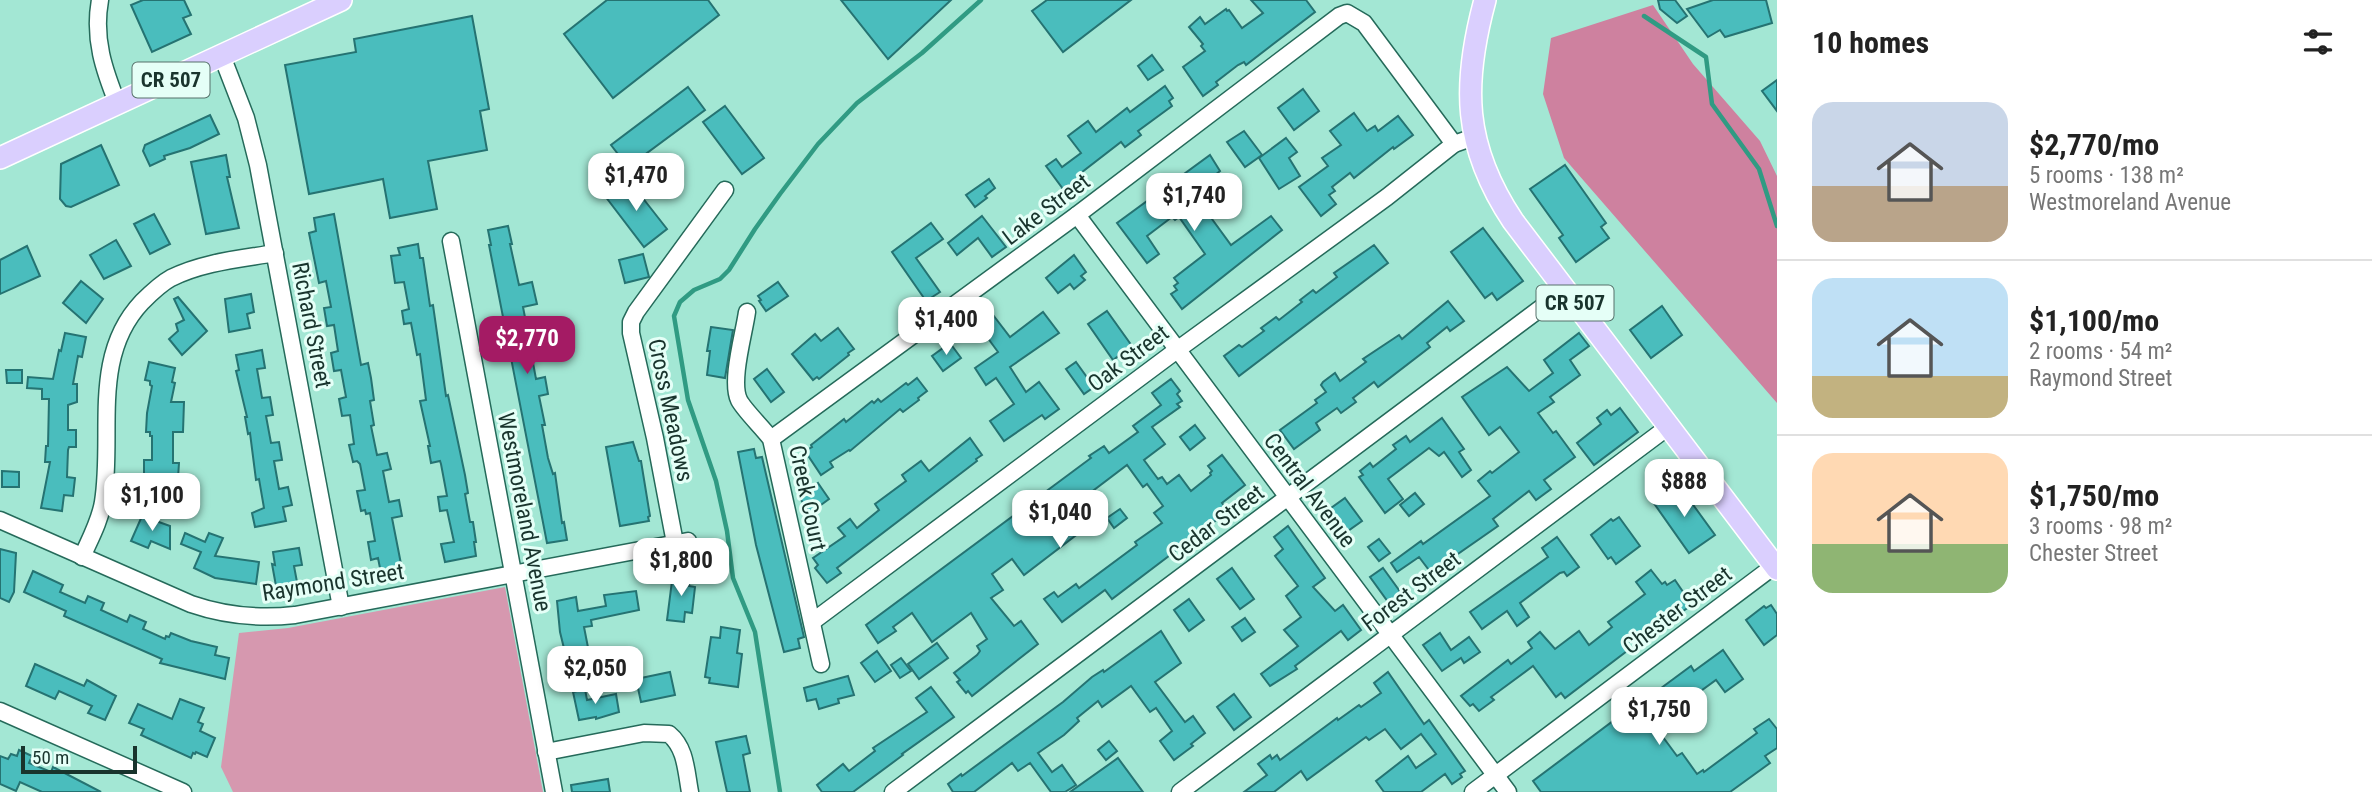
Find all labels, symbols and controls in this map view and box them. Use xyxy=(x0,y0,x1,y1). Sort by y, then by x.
icon: filters xyxy=(2299,23,2337,61)
text: 10 homes xyxy=(1812,25,1929,60)
road number: CR 507 xyxy=(132,62,210,98)
text: $2,770/mo xyxy=(2029,127,2159,162)
icon: home xyxy=(1868,130,1952,214)
pin: $1,470 xyxy=(579,154,693,213)
text: $1,470 xyxy=(604,162,668,189)
text: 5 rooms · 138 m² xyxy=(2029,162,2184,189)
street label: Lake Street xyxy=(997,168,1095,251)
pin: $1,740 xyxy=(1137,174,1251,233)
text: $1,740 xyxy=(1162,182,1226,209)
text: Westmoreland Avenue xyxy=(2029,189,2231,216)
street label: Richard Street xyxy=(286,260,337,390)
road number: CR 507 xyxy=(1536,286,1614,320)
pin: $1,400 xyxy=(889,298,1003,357)
text: $1,100/mo xyxy=(2029,303,2159,338)
text: $1,400 xyxy=(914,306,978,333)
icon: home xyxy=(1868,306,1952,390)
pin: $2,770 xyxy=(470,316,584,376)
street label: Oak Street xyxy=(1082,319,1174,398)
text: $2,770 xyxy=(495,325,559,352)
street label: Cross Meadows xyxy=(642,336,699,484)
text: 2 rooms · 54 m² xyxy=(2029,338,2172,365)
text: Raymond Street xyxy=(2029,365,2172,392)
street label: Westmoreland Avenue xyxy=(492,410,557,614)
street label: Central Avenue xyxy=(1258,428,1361,553)
street label: Creek Court xyxy=(783,443,832,553)
pin: $888 xyxy=(1643,460,1725,519)
text: $888 xyxy=(1661,468,1707,495)
pin: $1,100 xyxy=(95,474,209,533)
text: $1,750/mo xyxy=(2029,478,2159,513)
street label: Cedar Street xyxy=(1163,479,1269,568)
icon: home xyxy=(1868,481,1952,565)
text: $1,100 xyxy=(120,482,184,509)
pin: $1,040 xyxy=(1003,490,1117,550)
text: $1,040 xyxy=(1028,499,1092,526)
text: 3 rooms · 98 m² xyxy=(2029,513,2172,540)
pin: $1,800 xyxy=(624,538,738,598)
text: Chester Street xyxy=(2029,540,2158,567)
street label: Forest Street xyxy=(1357,546,1466,637)
text: $1,800 xyxy=(649,547,713,574)
street label: Raymond Street xyxy=(260,558,406,607)
street label: Chester Street xyxy=(1618,561,1737,660)
pin: $2,050 xyxy=(538,646,652,706)
text: $2,050 xyxy=(563,655,627,682)
pin: $1,750 xyxy=(1602,688,1716,747)
text: $1,750 xyxy=(1627,696,1691,723)
scale bar xyxy=(21,743,136,775)
text: 50 m xyxy=(32,746,69,769)

